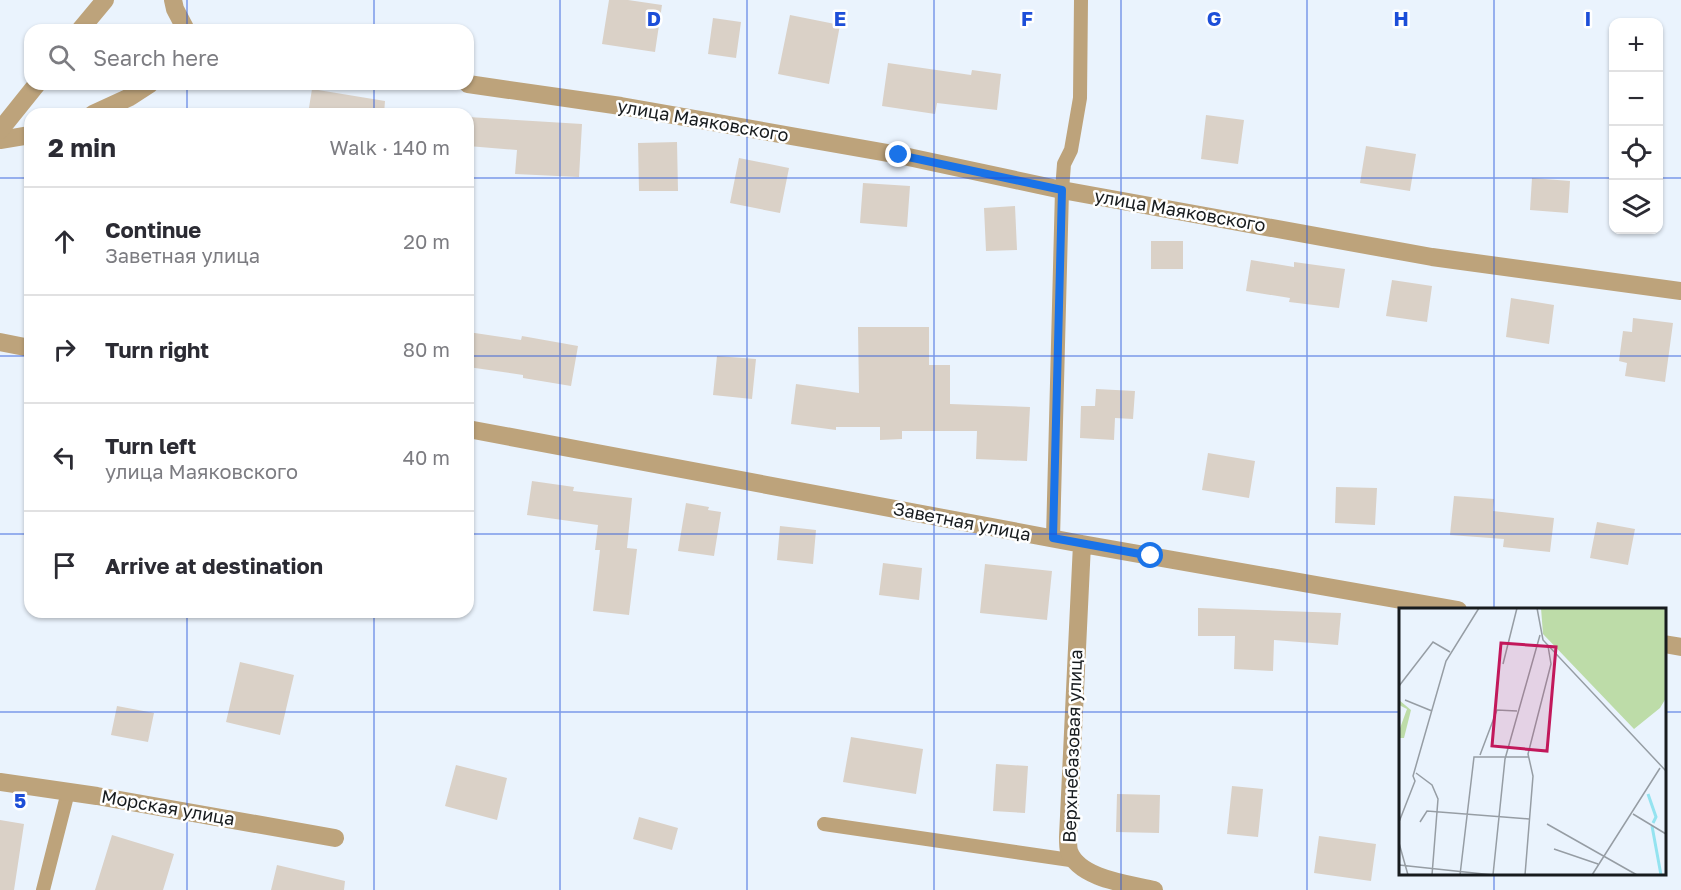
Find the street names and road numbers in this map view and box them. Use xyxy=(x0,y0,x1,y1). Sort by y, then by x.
street label: улица Маяковского xyxy=(616,94,791,146)
street label: улица Маяковского xyxy=(1093,184,1268,236)
street label: Заветная улица xyxy=(892,497,1033,545)
street label: Верхнебазовая улица xyxy=(1058,649,1086,843)
street label: Морская улица xyxy=(100,784,237,830)

